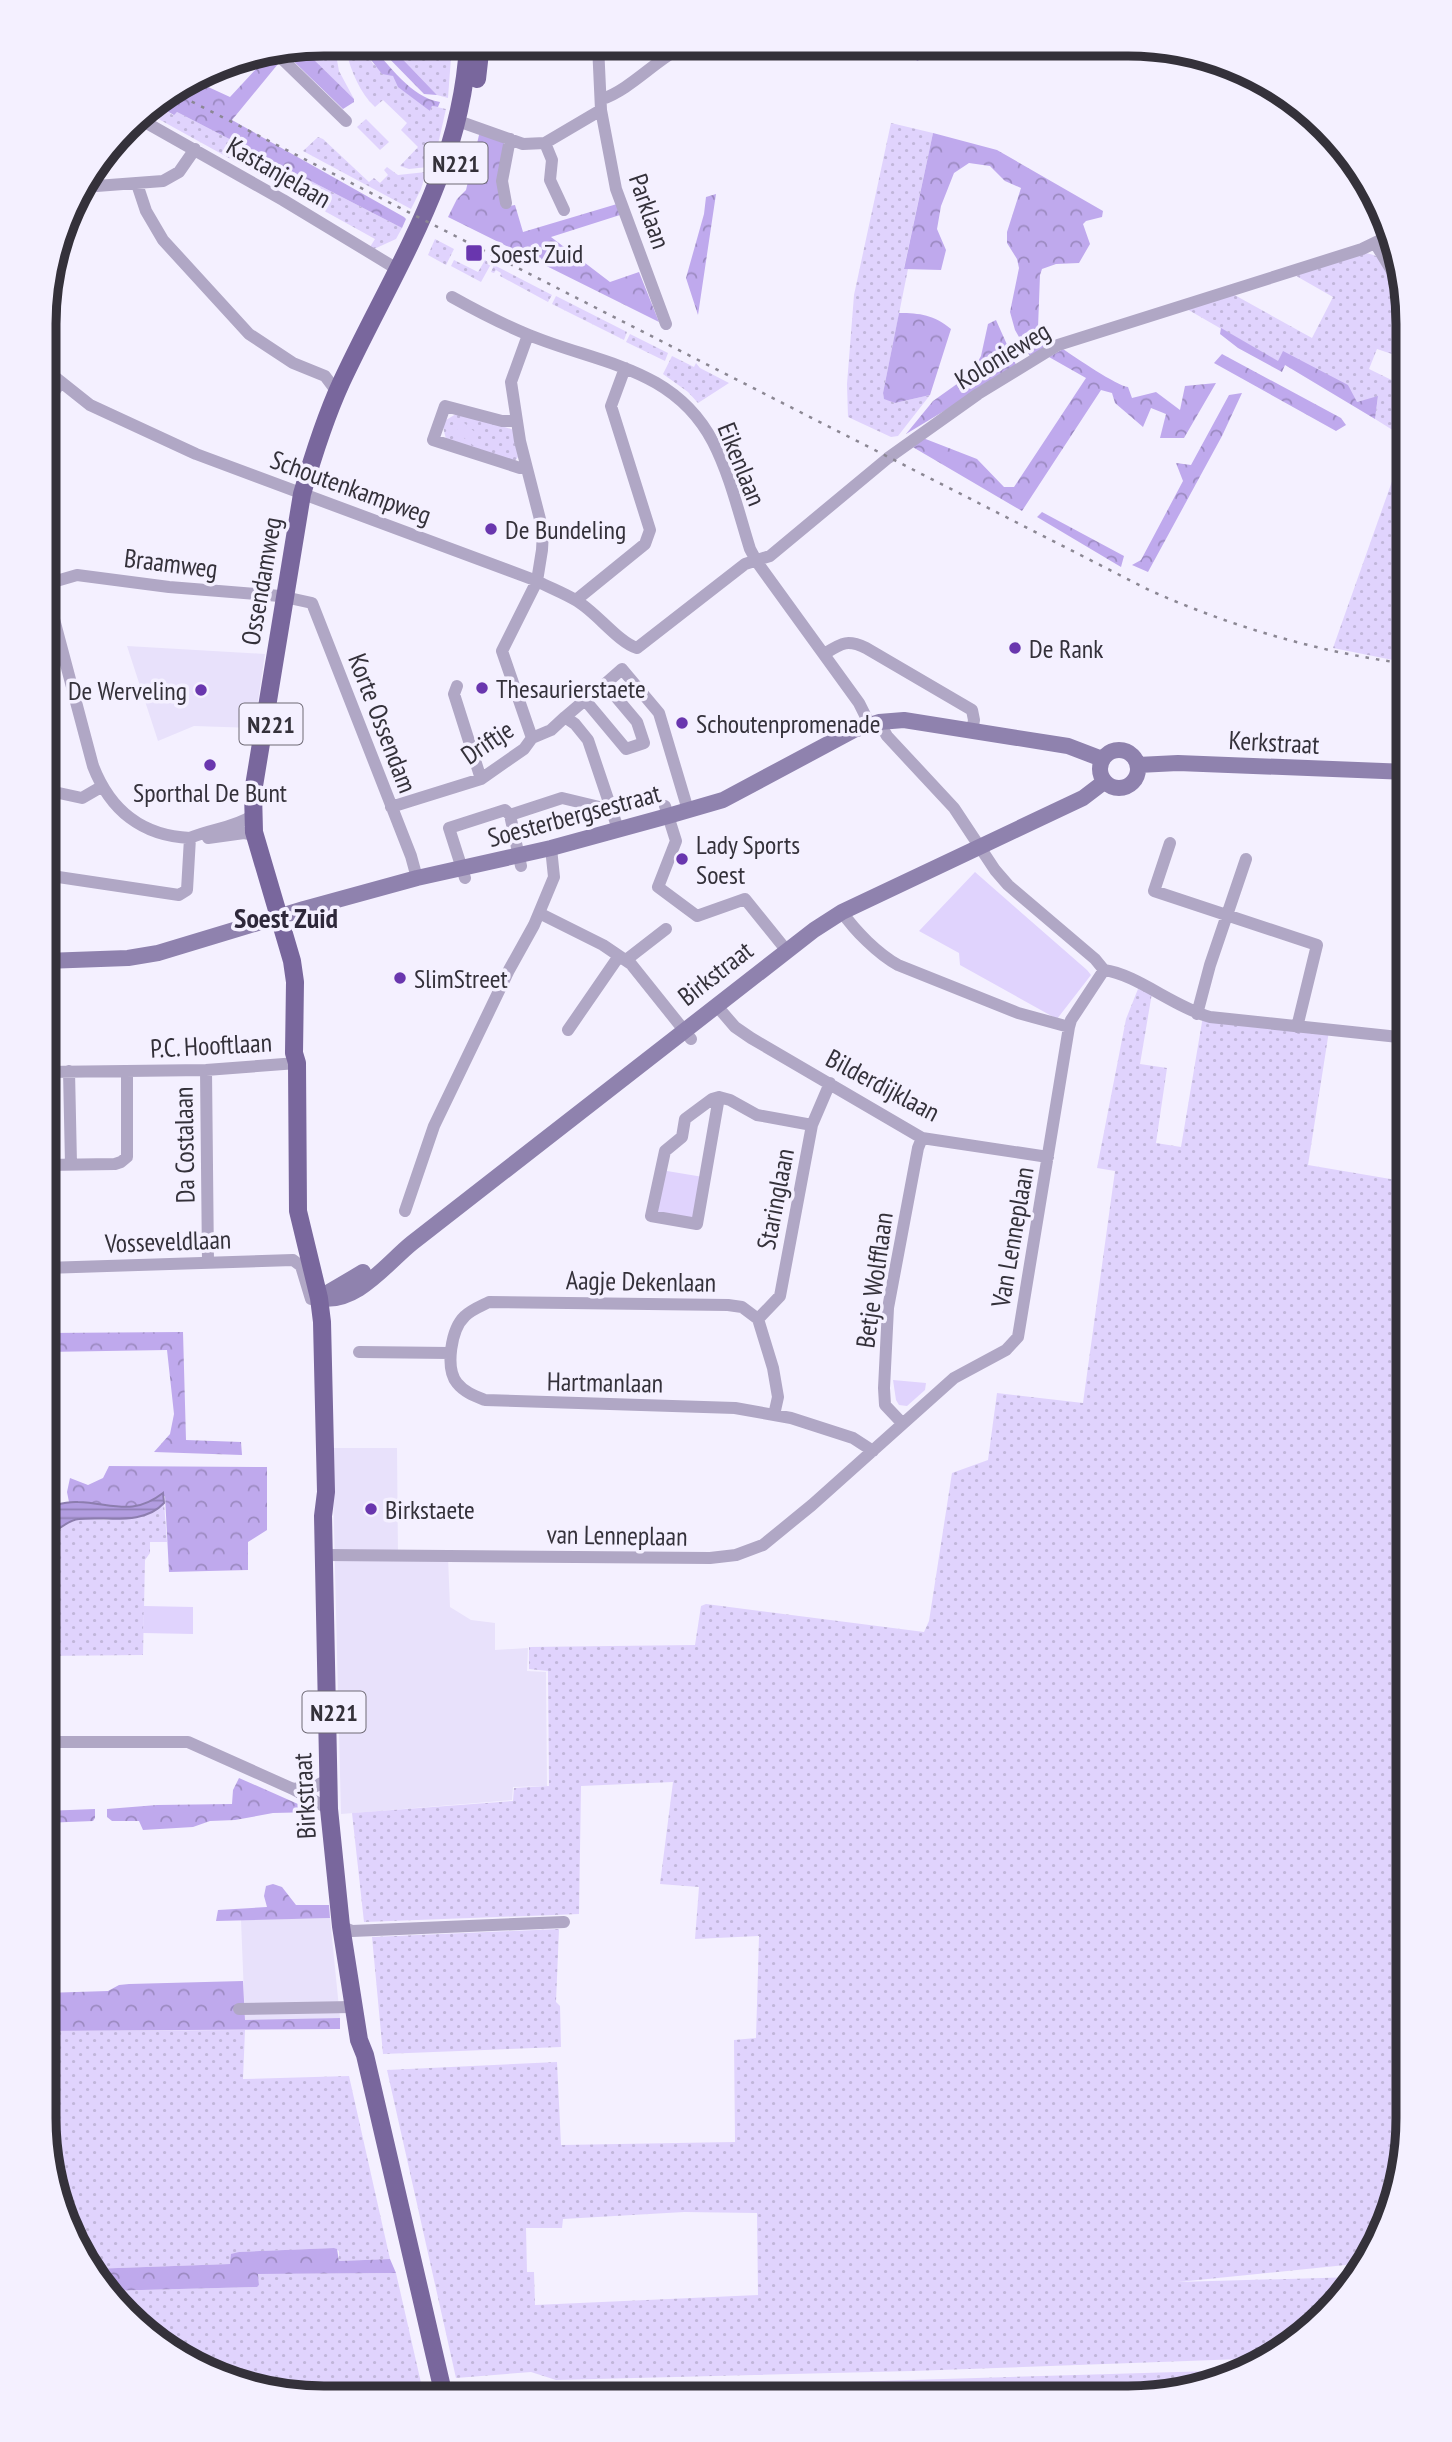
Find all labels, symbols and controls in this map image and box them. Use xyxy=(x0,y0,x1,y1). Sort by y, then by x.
street label: Kastanjelaan xyxy=(221,129,337,215)
road number: N221 xyxy=(424,142,488,183)
street label: Parklaan xyxy=(622,169,678,253)
place label: Soest Zuid xyxy=(490,237,583,270)
marker: Soest Zuid xyxy=(464,243,484,263)
street label: Kolonieweg xyxy=(949,314,1055,396)
street label: Eikenlaan xyxy=(710,417,774,511)
street label: Schoutenkampweg xyxy=(266,443,436,531)
place label: De Bundeling xyxy=(505,513,626,546)
street label: Ossendamweg xyxy=(234,514,288,648)
marker: De Bundeling xyxy=(483,521,499,537)
street label: Braamweg xyxy=(122,541,220,585)
place label: De Rank xyxy=(1029,632,1103,665)
marker: De Rank xyxy=(1007,640,1023,656)
street label: Korte Ossendam xyxy=(341,649,425,797)
place label: Thesaurierstaete xyxy=(496,672,646,705)
place label: De Werveling xyxy=(68,674,187,707)
marker: Thesaurierstaete xyxy=(474,680,490,696)
marker: De Werveling xyxy=(193,682,209,698)
road number: N221 xyxy=(240,704,302,744)
place label: Schoutenpromenade xyxy=(696,707,881,740)
street label: Driftje xyxy=(454,713,520,771)
marker: Schoutenpromenade xyxy=(674,715,690,731)
street label: Kerkstraat xyxy=(1228,723,1320,761)
marker: Sporthal De Bunt xyxy=(202,757,218,773)
place label: Sporthal De Bunt xyxy=(133,776,287,809)
street label: Soesterbergsestraat xyxy=(484,776,664,854)
place label: Lady Sports Soest xyxy=(696,828,800,891)
marker: Lady Sports Soest xyxy=(674,851,690,867)
district label: Soest Zuid xyxy=(234,899,338,936)
street label: Birkstraat xyxy=(671,933,759,1013)
place label: SlimStreet xyxy=(414,962,508,995)
marker: SlimStreet xyxy=(392,970,408,986)
street label: P.C. Hooftlaan xyxy=(149,1025,273,1065)
street label: Bilderdijklaan xyxy=(821,1041,945,1129)
street label: Da Costalaan xyxy=(166,1086,202,1204)
street label: Staringlaan xyxy=(749,1146,801,1252)
street label: Van Lenneplaan xyxy=(983,1164,1041,1311)
street label: Betje Wolfflaan xyxy=(848,1210,900,1350)
street label: Vosseveldlaan xyxy=(103,1222,232,1260)
street label: Aagje Dekenlaan xyxy=(566,1263,716,1299)
street label: Hartmanlaan xyxy=(547,1364,663,1400)
place label: Birkstaete xyxy=(385,1493,475,1526)
marker: Birkstaete xyxy=(363,1501,379,1517)
street label: van Lenneplaan xyxy=(546,1517,688,1553)
road number: N221 xyxy=(302,1692,366,1732)
street label: Birkstraat xyxy=(285,1752,323,1840)

